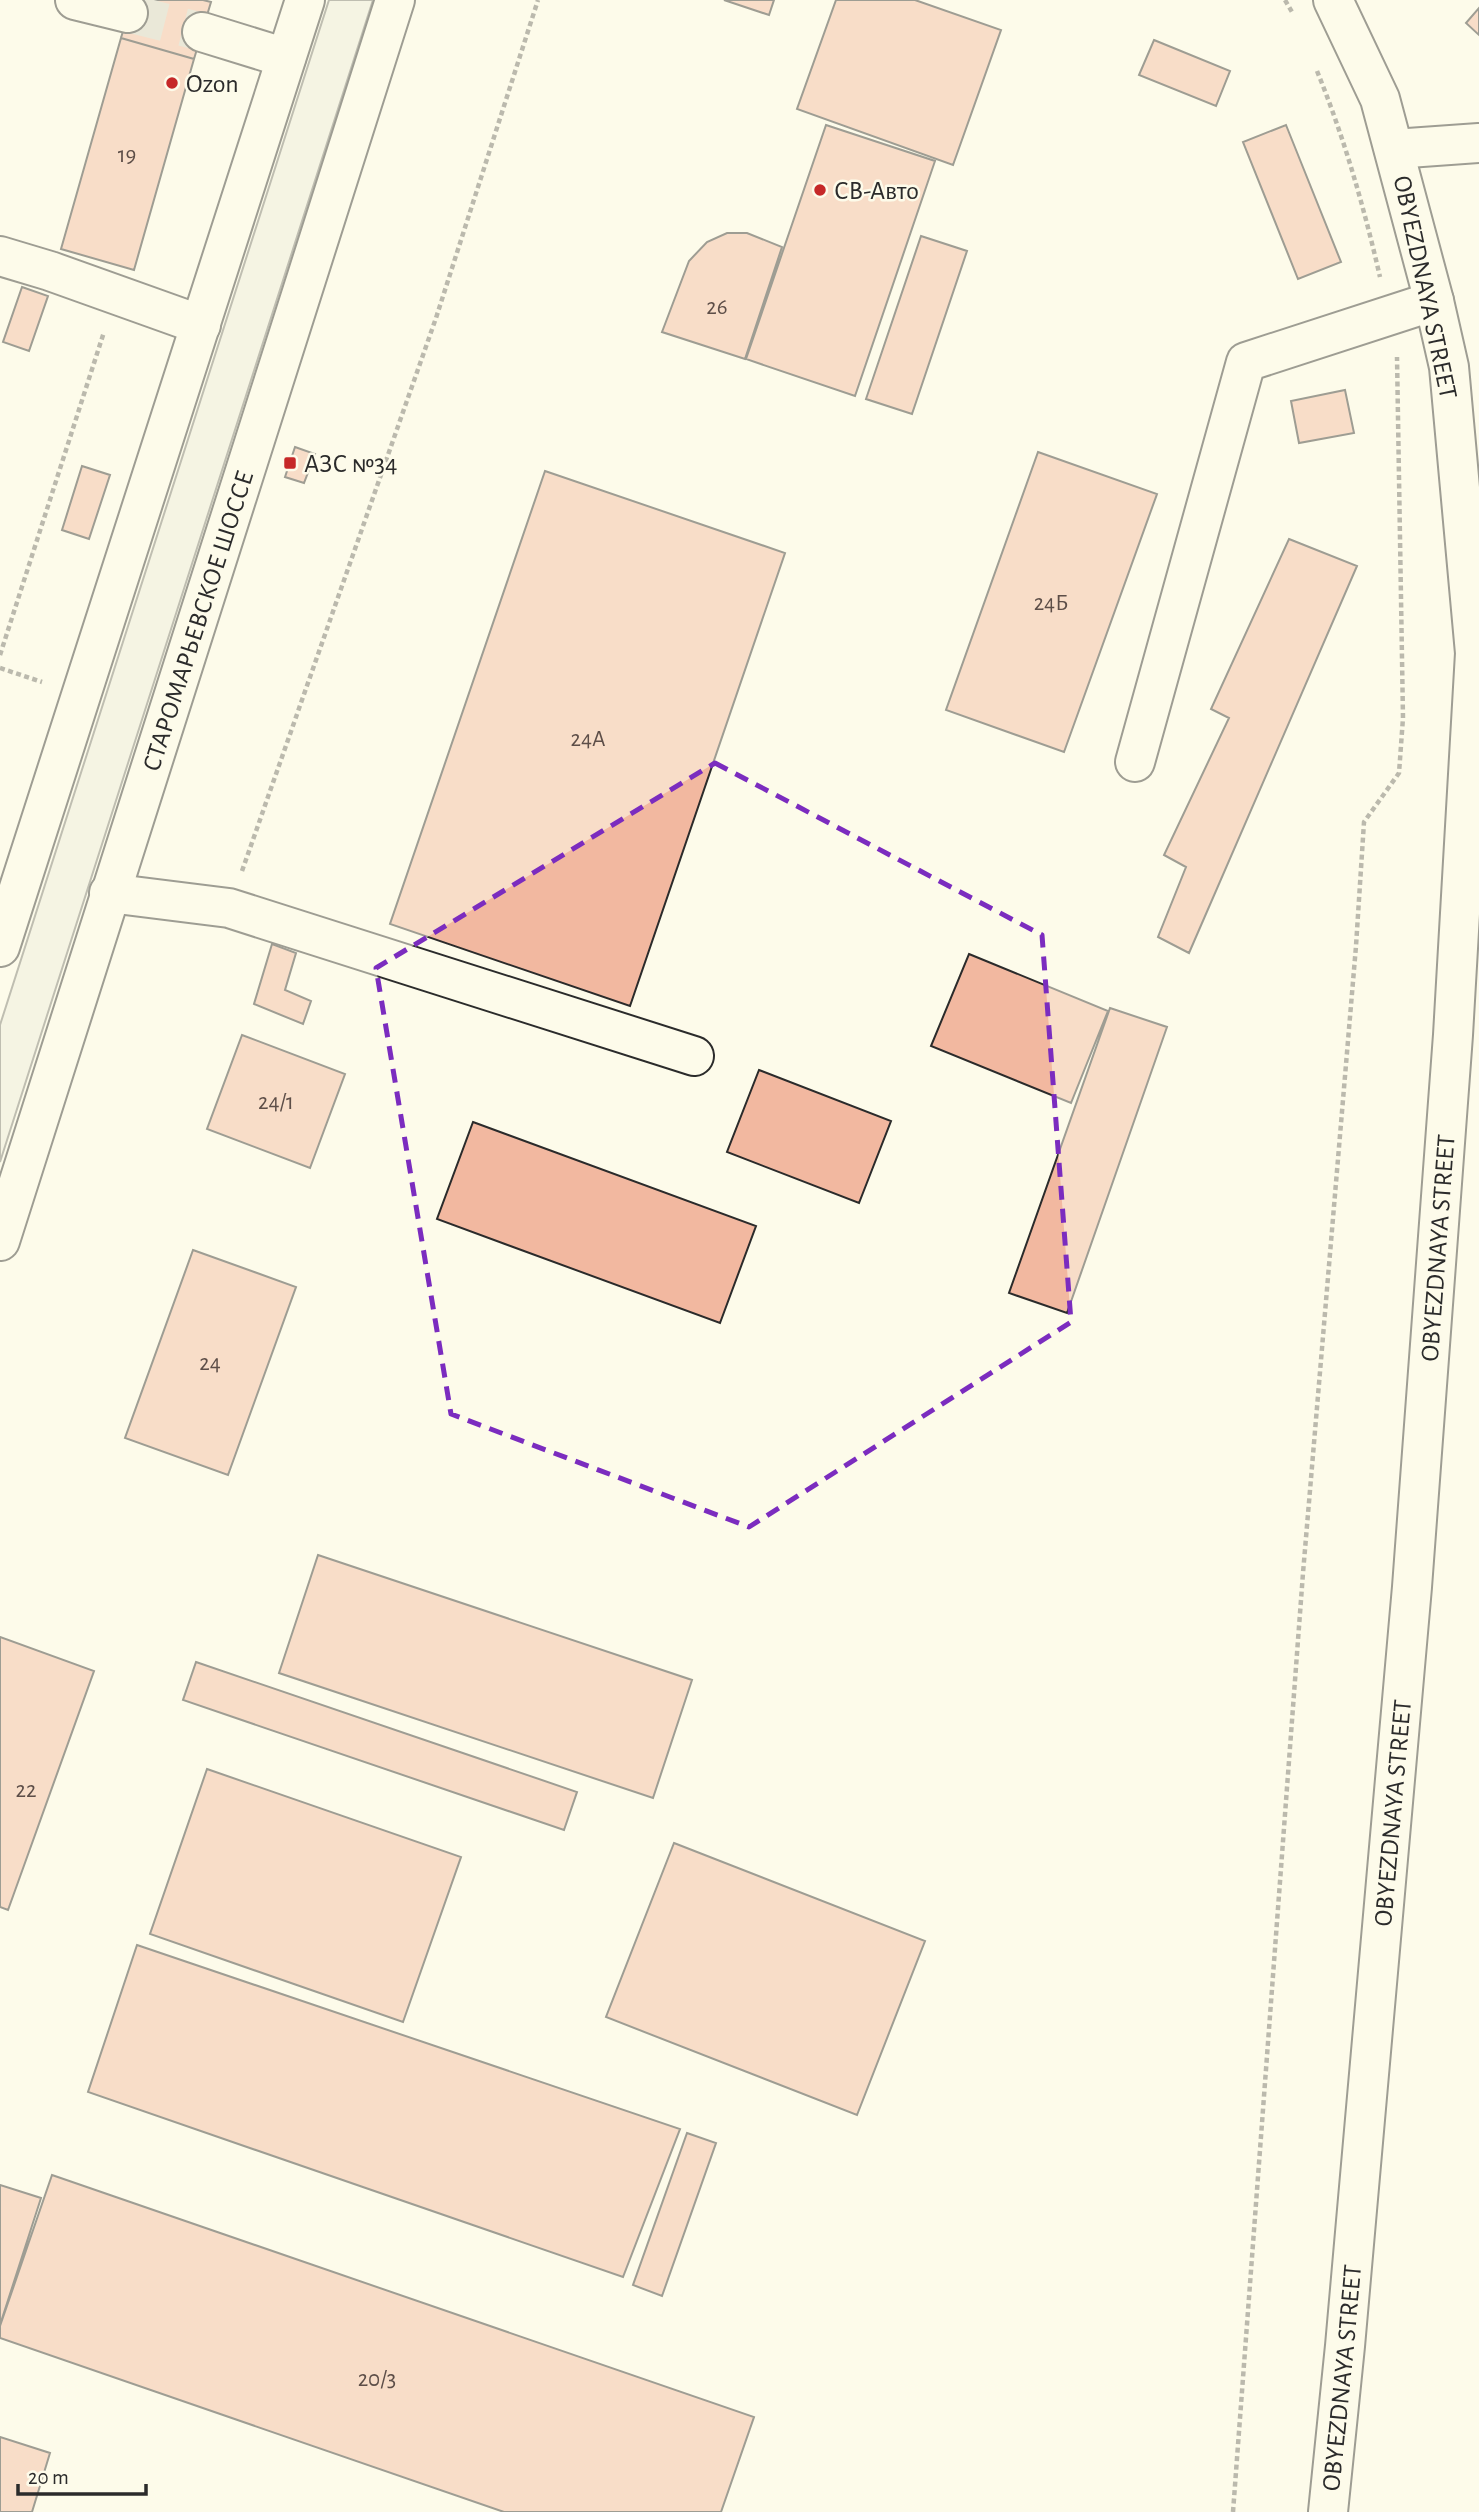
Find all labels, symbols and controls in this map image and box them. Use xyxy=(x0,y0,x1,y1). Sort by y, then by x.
place label: Ozon xyxy=(186,71,239,97)
marker: Ozon xyxy=(164,75,180,91)
house number: 19 xyxy=(118,144,136,167)
street label: OBYEZDNAYA STREET xyxy=(1389,173,1461,401)
place label: СВ-Авто xyxy=(834,178,919,204)
marker: СВ-Авто xyxy=(812,182,828,198)
house number: 26 xyxy=(706,296,728,319)
place label: АЗС №34 xyxy=(304,451,397,477)
marker: АЗС №34 xyxy=(282,455,298,471)
street label: СТАРОМАРЬЕВСКОЕ ШОССЕ xyxy=(138,467,258,775)
house number: 24Б xyxy=(1034,592,1068,615)
house number: 24А xyxy=(570,728,606,751)
house number: 24/1 xyxy=(258,1091,294,1114)
street label: OBYEZDNAYA STREET xyxy=(1417,1133,1460,1362)
house number: 24 xyxy=(199,1352,221,1375)
street label: OBYEZDNAYA STREET xyxy=(1370,1698,1416,1928)
house number: 22 xyxy=(16,1779,36,1802)
street label: OBYEZDNAYA STREET xyxy=(1318,2263,1366,2492)
house number: 20/3 xyxy=(358,2368,396,2391)
scale bar xyxy=(18,2452,145,2496)
text: 20 m xyxy=(28,2467,69,2488)

